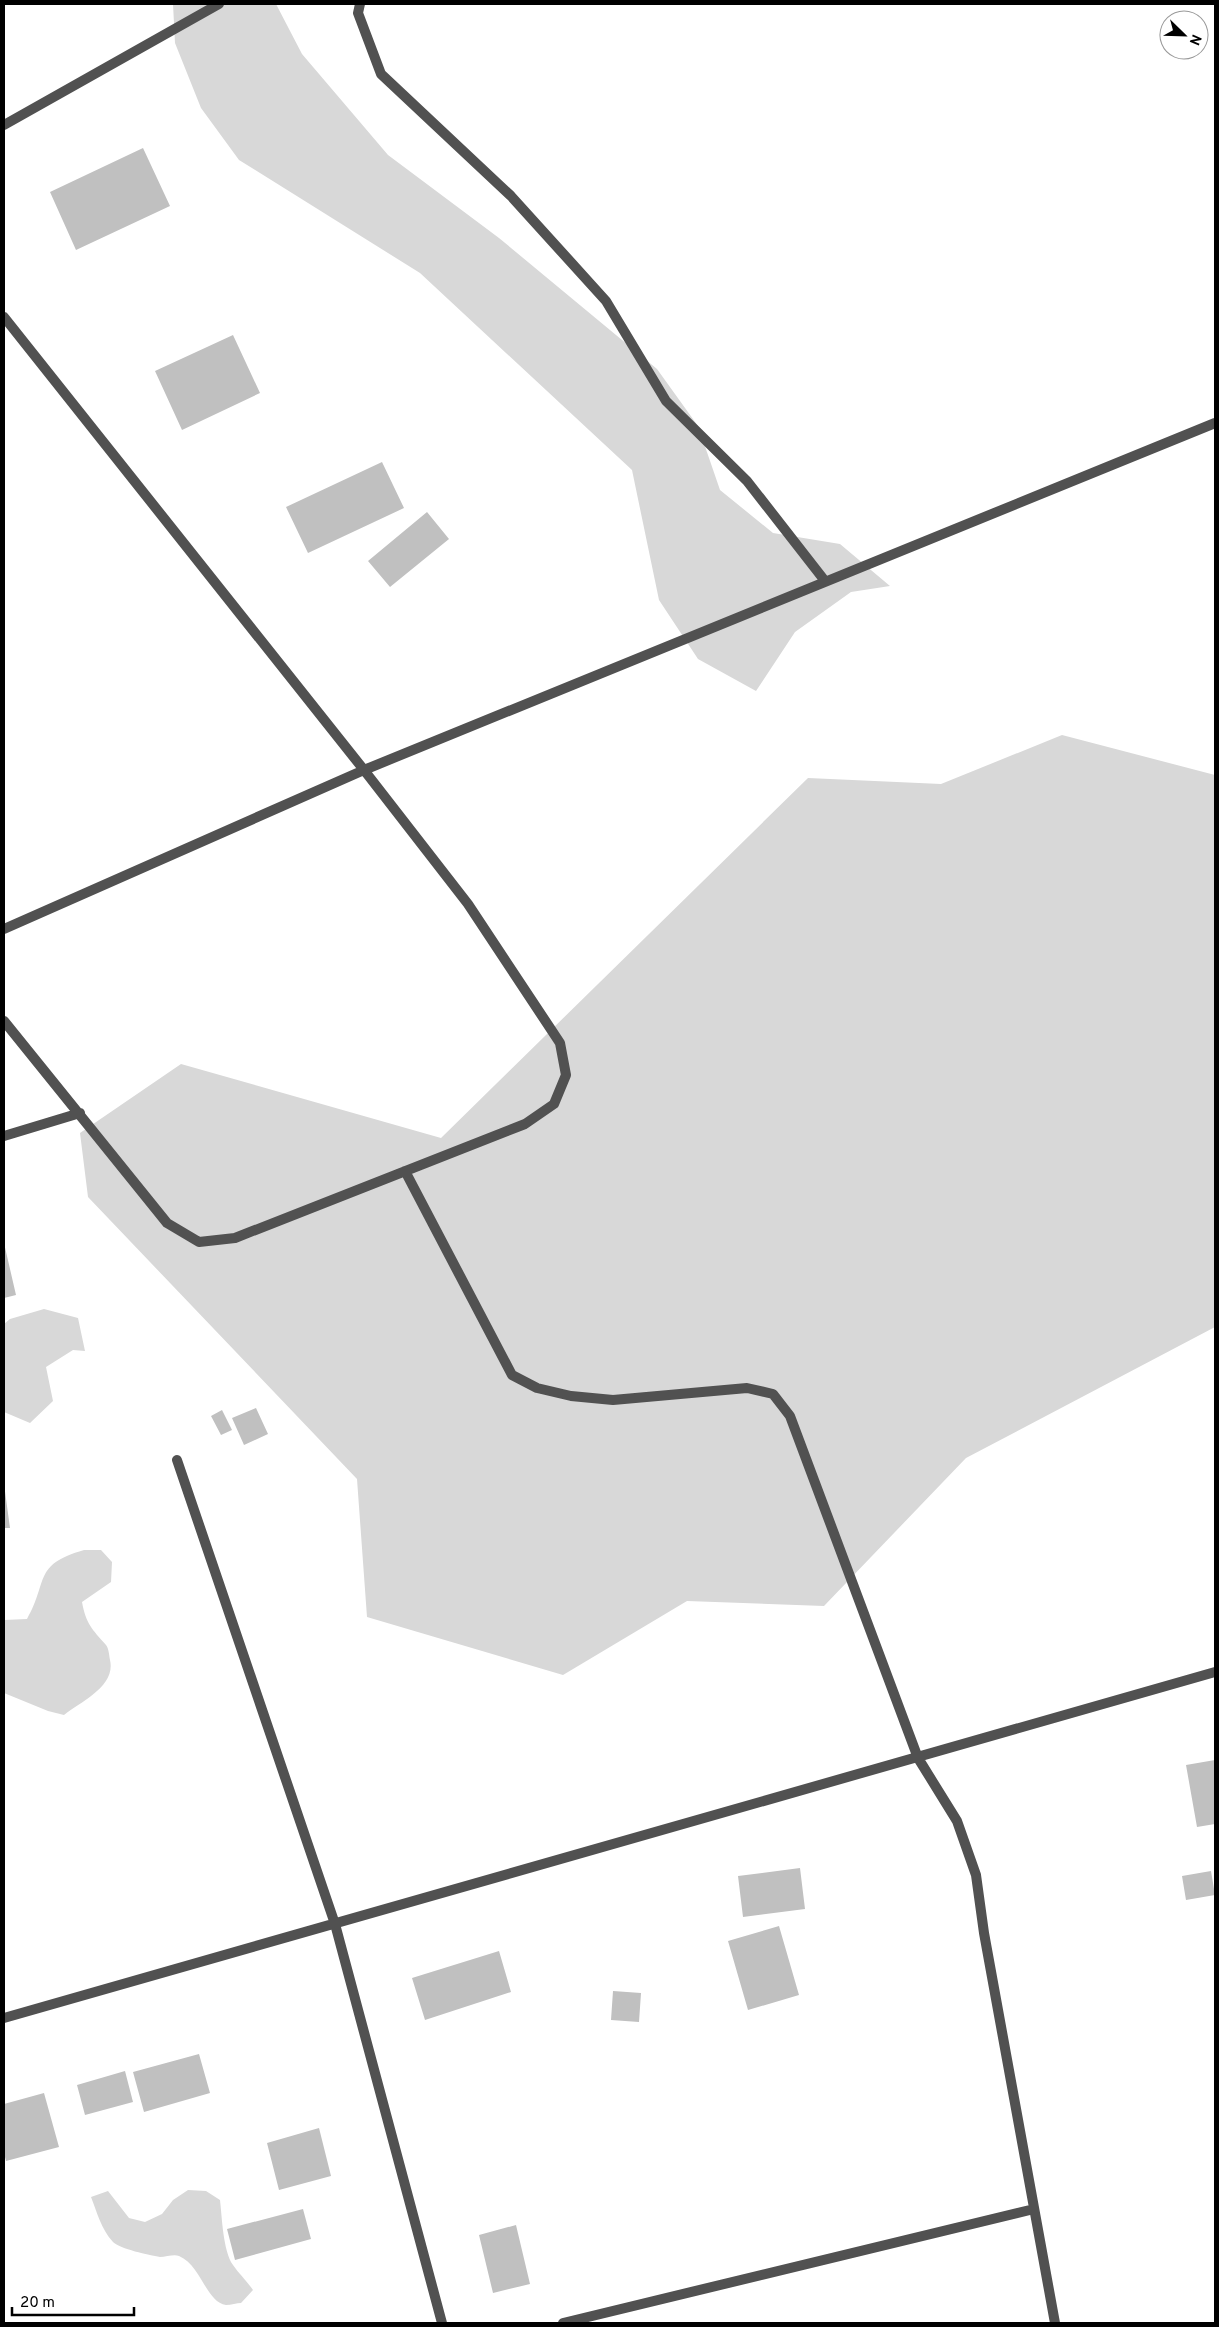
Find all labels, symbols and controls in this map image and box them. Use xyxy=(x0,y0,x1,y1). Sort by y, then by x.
north arrow xyxy=(1159,10,1209,60)
text: N xyxy=(1185,32,1204,47)
scale bar xyxy=(12,2284,135,2316)
text: 20 m xyxy=(20,2294,55,2313)

